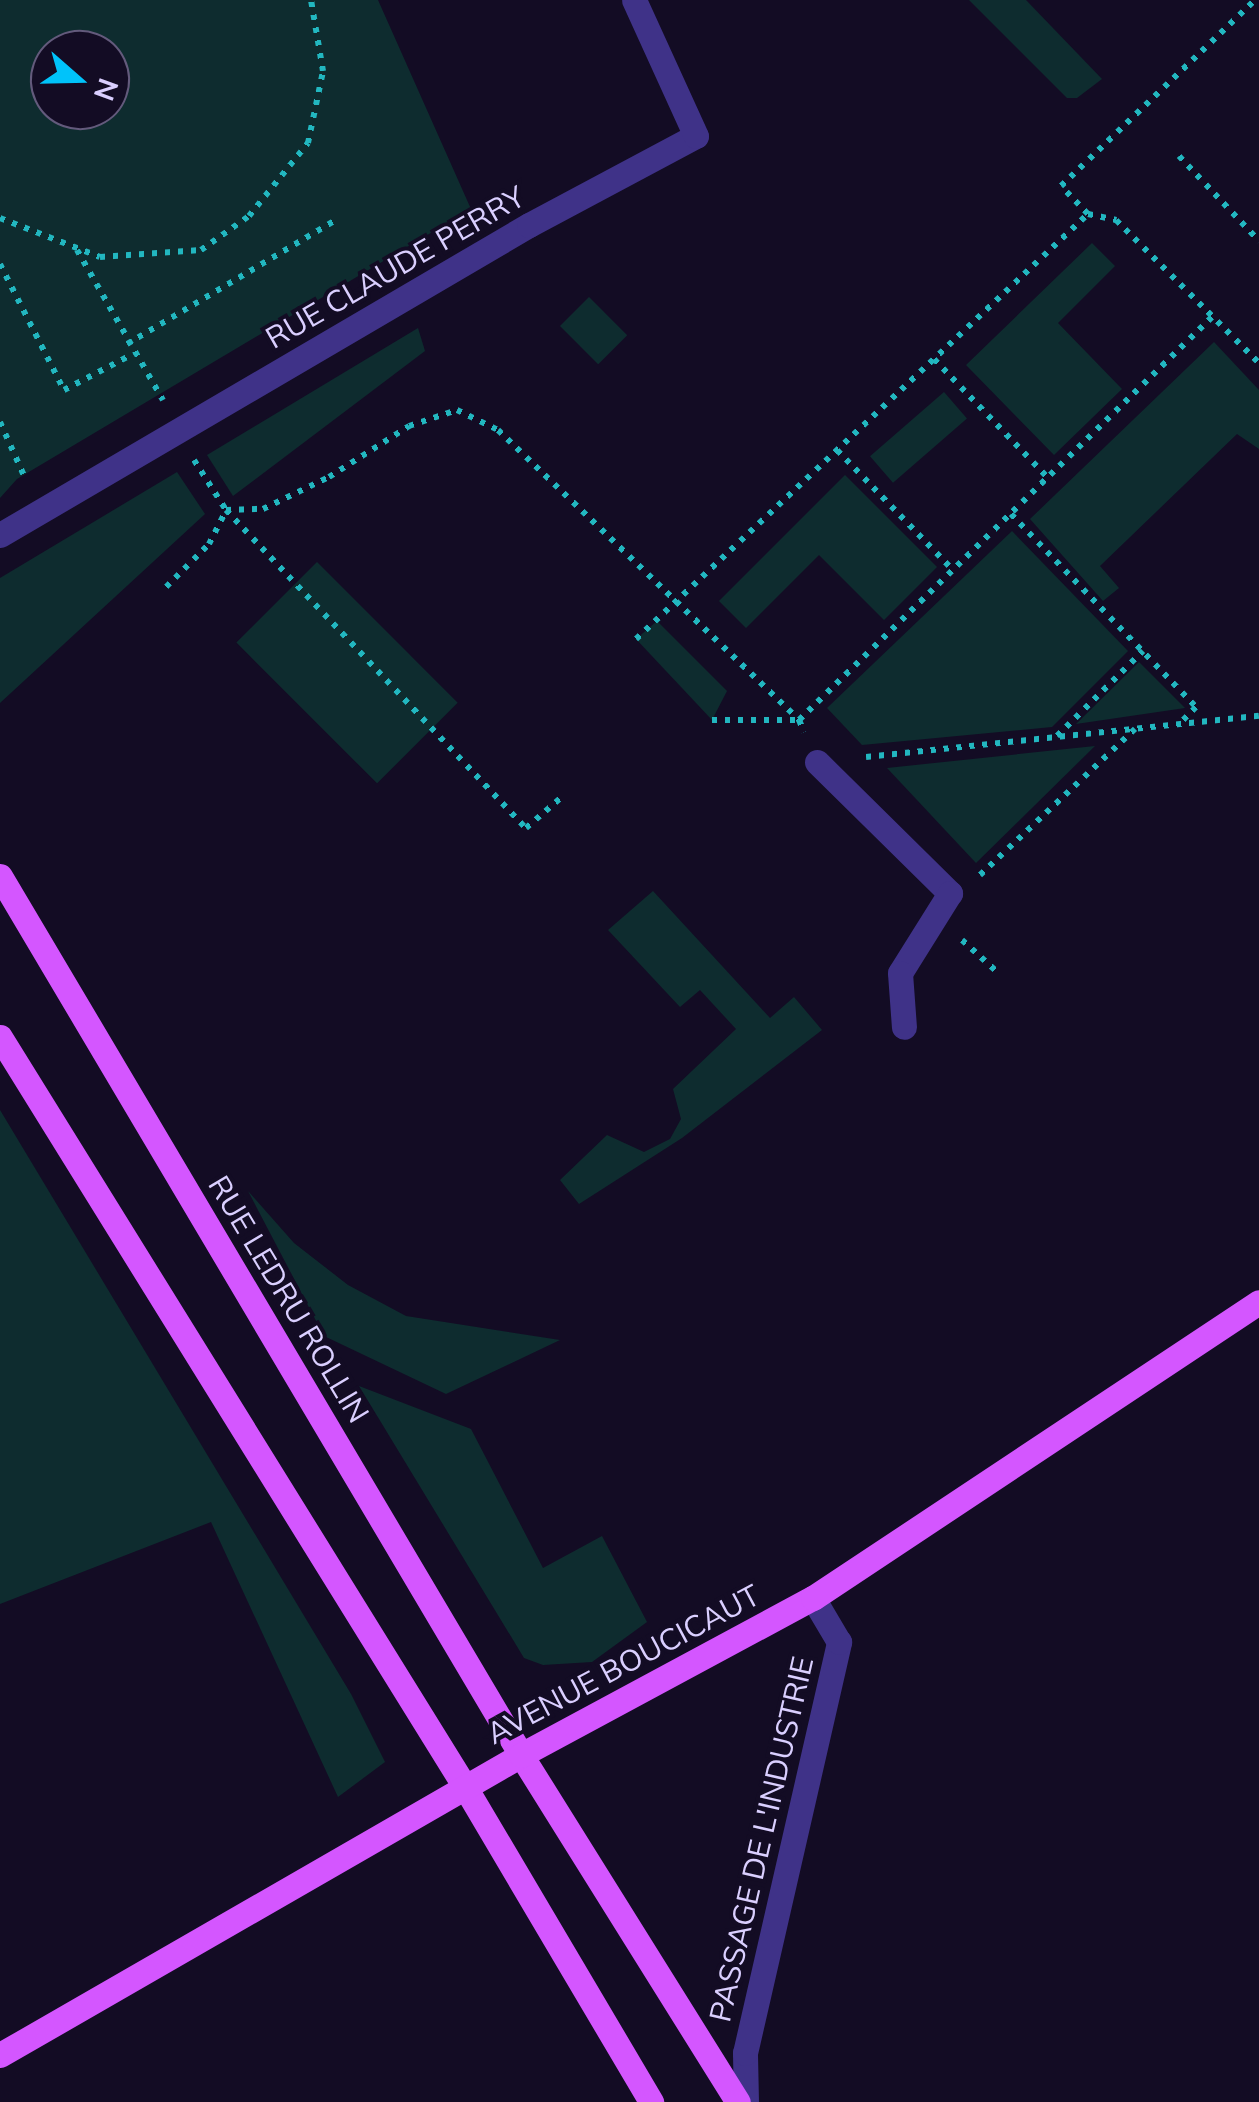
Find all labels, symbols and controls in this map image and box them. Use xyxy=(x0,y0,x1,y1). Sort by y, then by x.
north arrow xyxy=(30,30,130,130)
text: N xyxy=(87,74,127,106)
street label: RUE CLAUDE PERRY xyxy=(259,178,531,356)
street label: RUE LEDRU ROLLIN xyxy=(201,1169,377,1429)
street label: AVENUE BOUCICAUT xyxy=(480,1577,766,1751)
street label: PASSAGE DE L'INDUSTRIE xyxy=(701,1653,821,2025)

